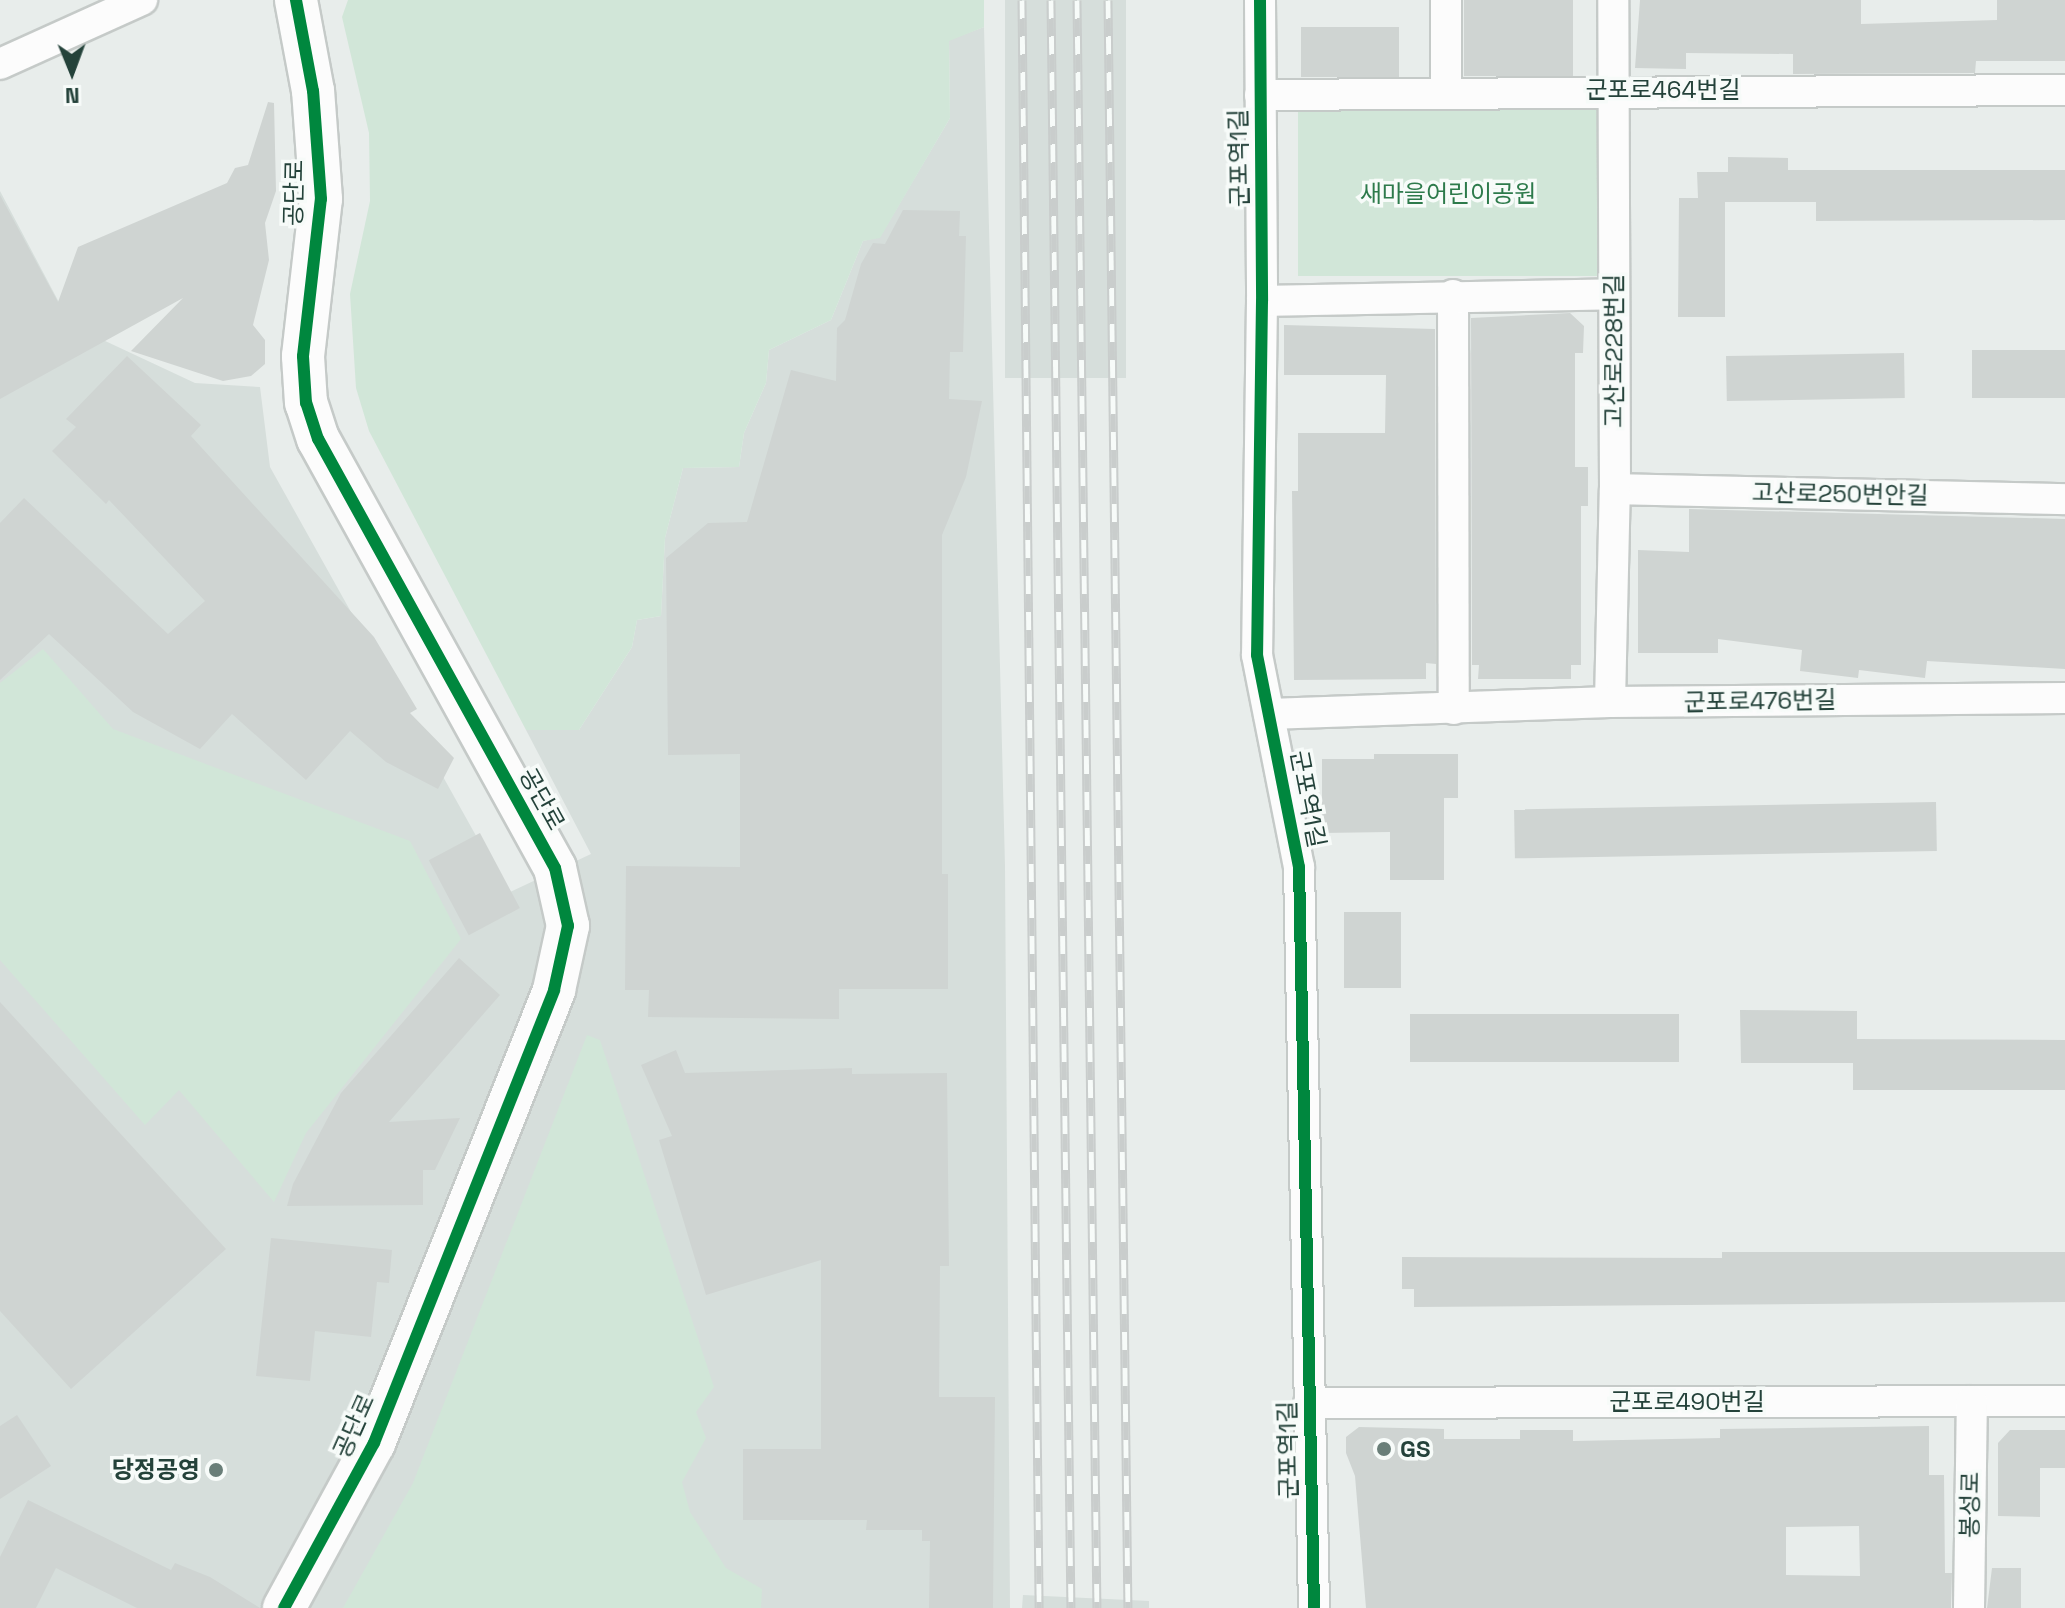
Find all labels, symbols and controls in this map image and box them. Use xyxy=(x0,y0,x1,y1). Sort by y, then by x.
north arrow xyxy=(32,32,112,112)
street label: 군포로464번길 xyxy=(1585,76,1741,104)
text: N xyxy=(65,82,80,110)
street label: 군포역1길 xyxy=(1224,109,1254,207)
street label: 공단로 xyxy=(279,160,309,226)
park label: 새마을어린이공원 xyxy=(1360,180,1536,208)
street label: 고산로228번길 xyxy=(1600,274,1628,428)
street label: 고산로250번안길 xyxy=(1751,478,1929,510)
street label: 군포로476번길 xyxy=(1683,685,1837,717)
street label: 군포역1길 xyxy=(1284,748,1332,850)
street label: 공단로 xyxy=(513,763,571,835)
street label: 군포로490번길 xyxy=(1609,1388,1765,1416)
street label: 공단로 xyxy=(327,1390,381,1462)
street label: 군포역1길 xyxy=(1273,1401,1303,1499)
place label: GS xyxy=(1400,1435,1430,1463)
marker: GS xyxy=(1375,1440,1393,1458)
place label: 당정공영 xyxy=(112,1456,200,1484)
marker: 당정공영 xyxy=(207,1461,225,1479)
street label: 봉성로 xyxy=(1955,1472,1985,1538)

